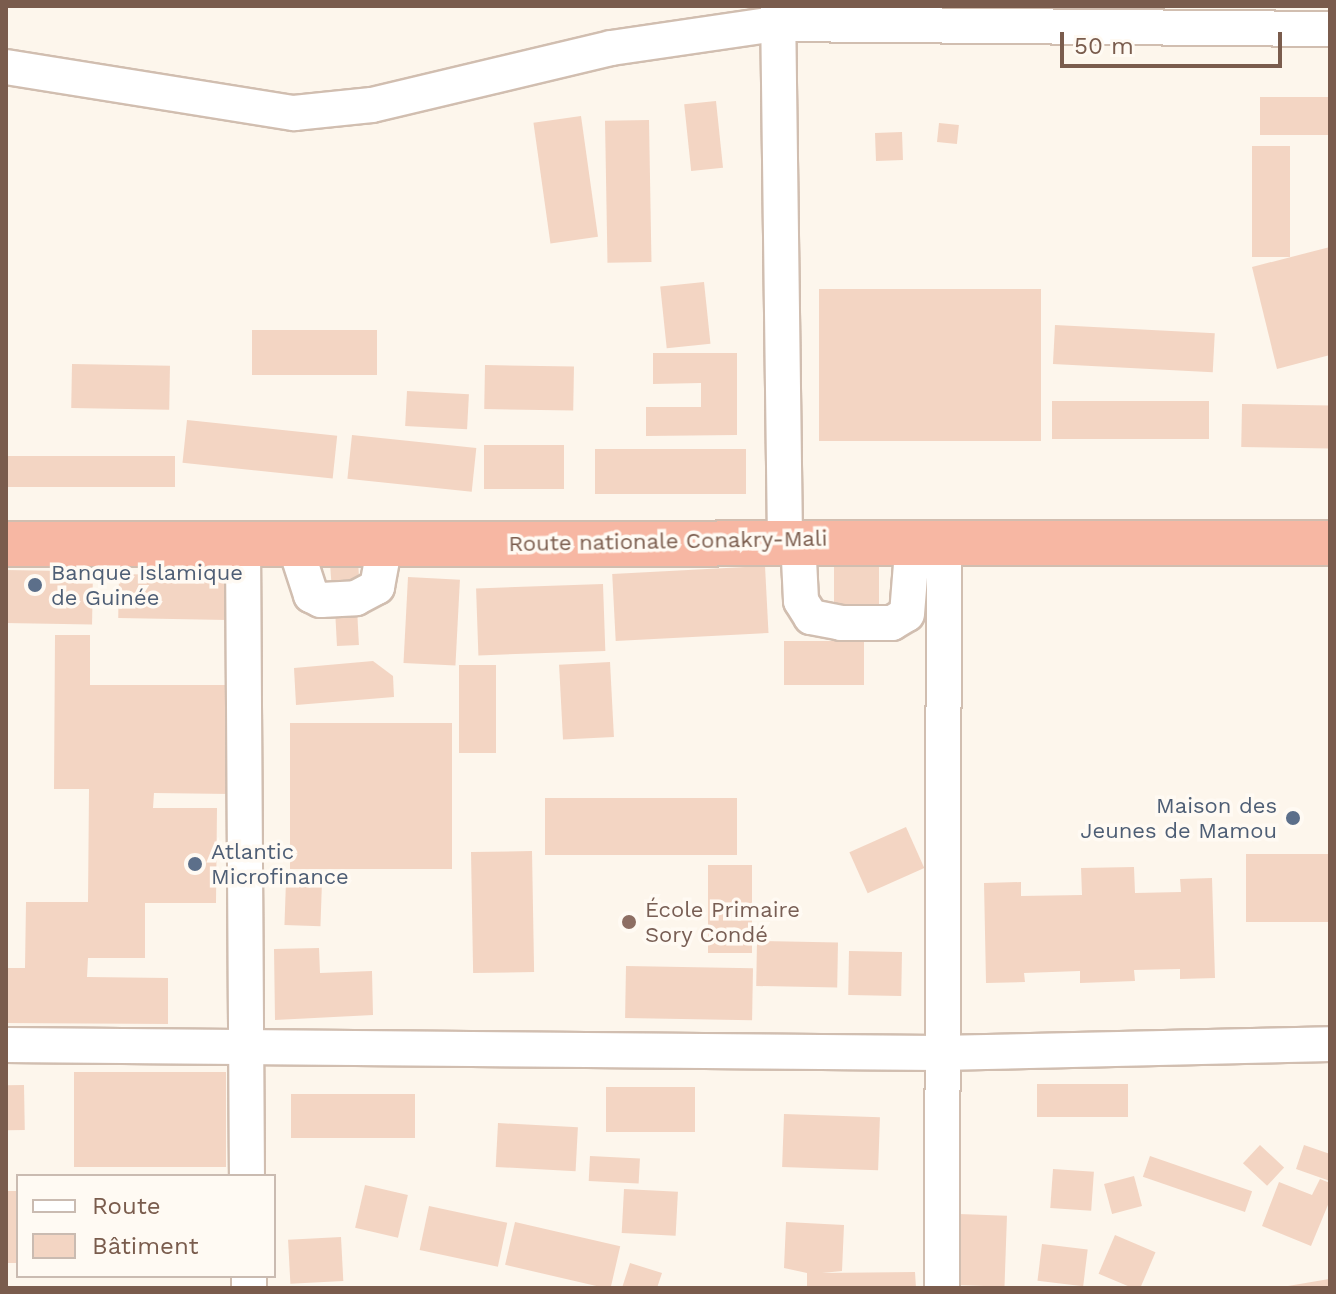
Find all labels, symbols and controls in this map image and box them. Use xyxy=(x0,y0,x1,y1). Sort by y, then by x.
scale bar xyxy=(1064,16,1286,66)
text: 50 m xyxy=(1074,32,1134,60)
street label: Route nationale Conakry-Mali xyxy=(508,525,828,557)
place label: Banque Islamique de Guinée xyxy=(51,559,243,610)
marker: Banque Islamique de Guinée xyxy=(26,576,44,594)
place label: Maison des Jeunes de Mamou xyxy=(1080,792,1277,844)
marker: Maison des Jeunes de Mamou xyxy=(1284,809,1302,827)
place label: Atlantic Microfinance xyxy=(211,838,349,890)
marker: Atlantic Microfinance xyxy=(186,855,204,873)
place label: École Primaire Sory Condé xyxy=(645,896,800,948)
marker: École Primaire Sory Condé xyxy=(620,913,638,931)
legend xyxy=(16,1174,276,1278)
text: Route xyxy=(92,1192,161,1220)
text: Bâtiment xyxy=(92,1232,199,1260)

